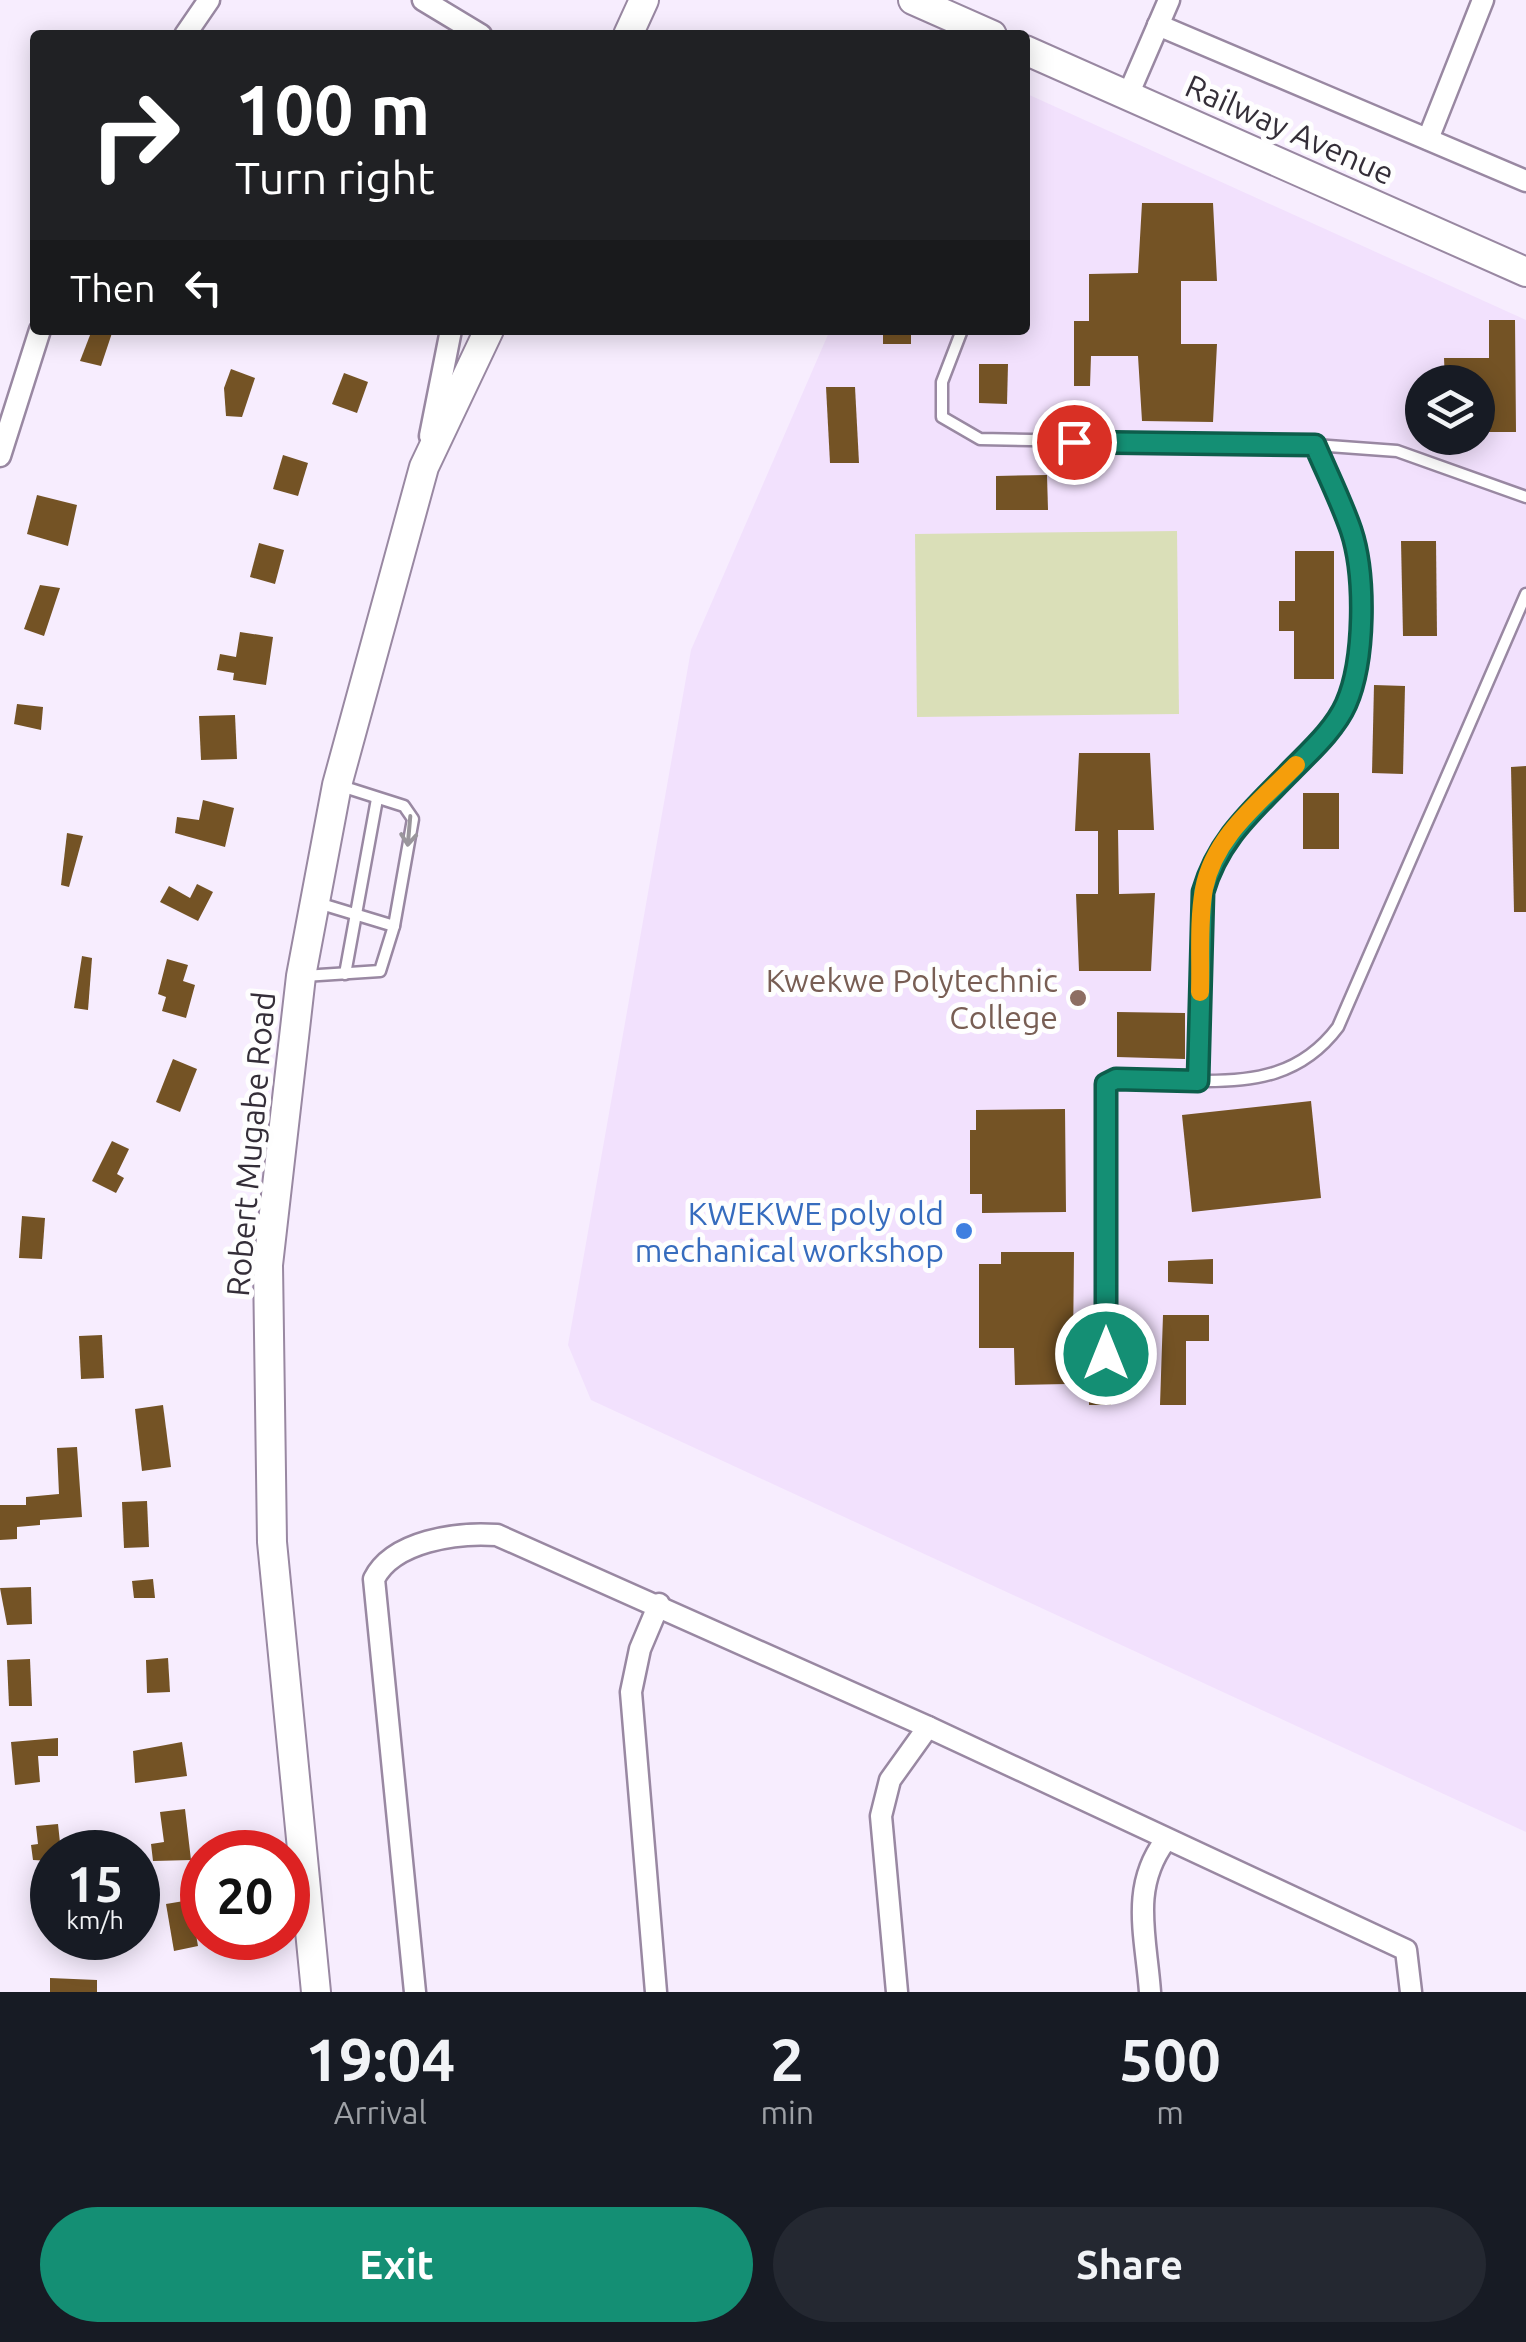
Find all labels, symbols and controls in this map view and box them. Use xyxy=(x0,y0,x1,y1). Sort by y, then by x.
street label: Railway Avenue xyxy=(1180,67,1400,191)
icon: right xyxy=(70,70,200,200)
text: 100 m xyxy=(235,70,430,148)
text: Turn right xyxy=(235,152,435,203)
icon: left xyxy=(176,260,231,315)
text: Then xyxy=(70,267,156,309)
map controls xyxy=(1405,365,1495,455)
button: layers xyxy=(1405,365,1495,455)
pin xyxy=(1032,400,1117,485)
icon: arrive xyxy=(1047,415,1102,470)
one-way arrow xyxy=(399,814,418,847)
place label: Kwekwe Polytechnic College xyxy=(766,962,1058,1035)
marker: Kwekwe Polytechnic College xyxy=(1067,987,1089,1009)
street label: Robert Mugabe Road xyxy=(219,990,281,1298)
place label: KWEKWE poly old mechanical workshop xyxy=(635,1195,944,1268)
marker: KWEKWE poly old mechanical workshop xyxy=(953,1220,975,1242)
position arrow xyxy=(1054,1302,1158,1406)
speed limit sign: 20 xyxy=(180,1830,310,1960)
text: 15 xyxy=(67,1855,123,1911)
text: km/h xyxy=(66,1906,124,1934)
text: 19:04 xyxy=(305,2025,455,2092)
text: 2 xyxy=(770,2025,804,2092)
text: 500 xyxy=(1119,2025,1221,2092)
text: Arrival xyxy=(334,2094,427,2130)
text: min xyxy=(760,2094,814,2130)
text: m xyxy=(1156,2094,1184,2130)
button: Exit xyxy=(40,2207,753,2322)
button: Share xyxy=(773,2207,1486,2322)

